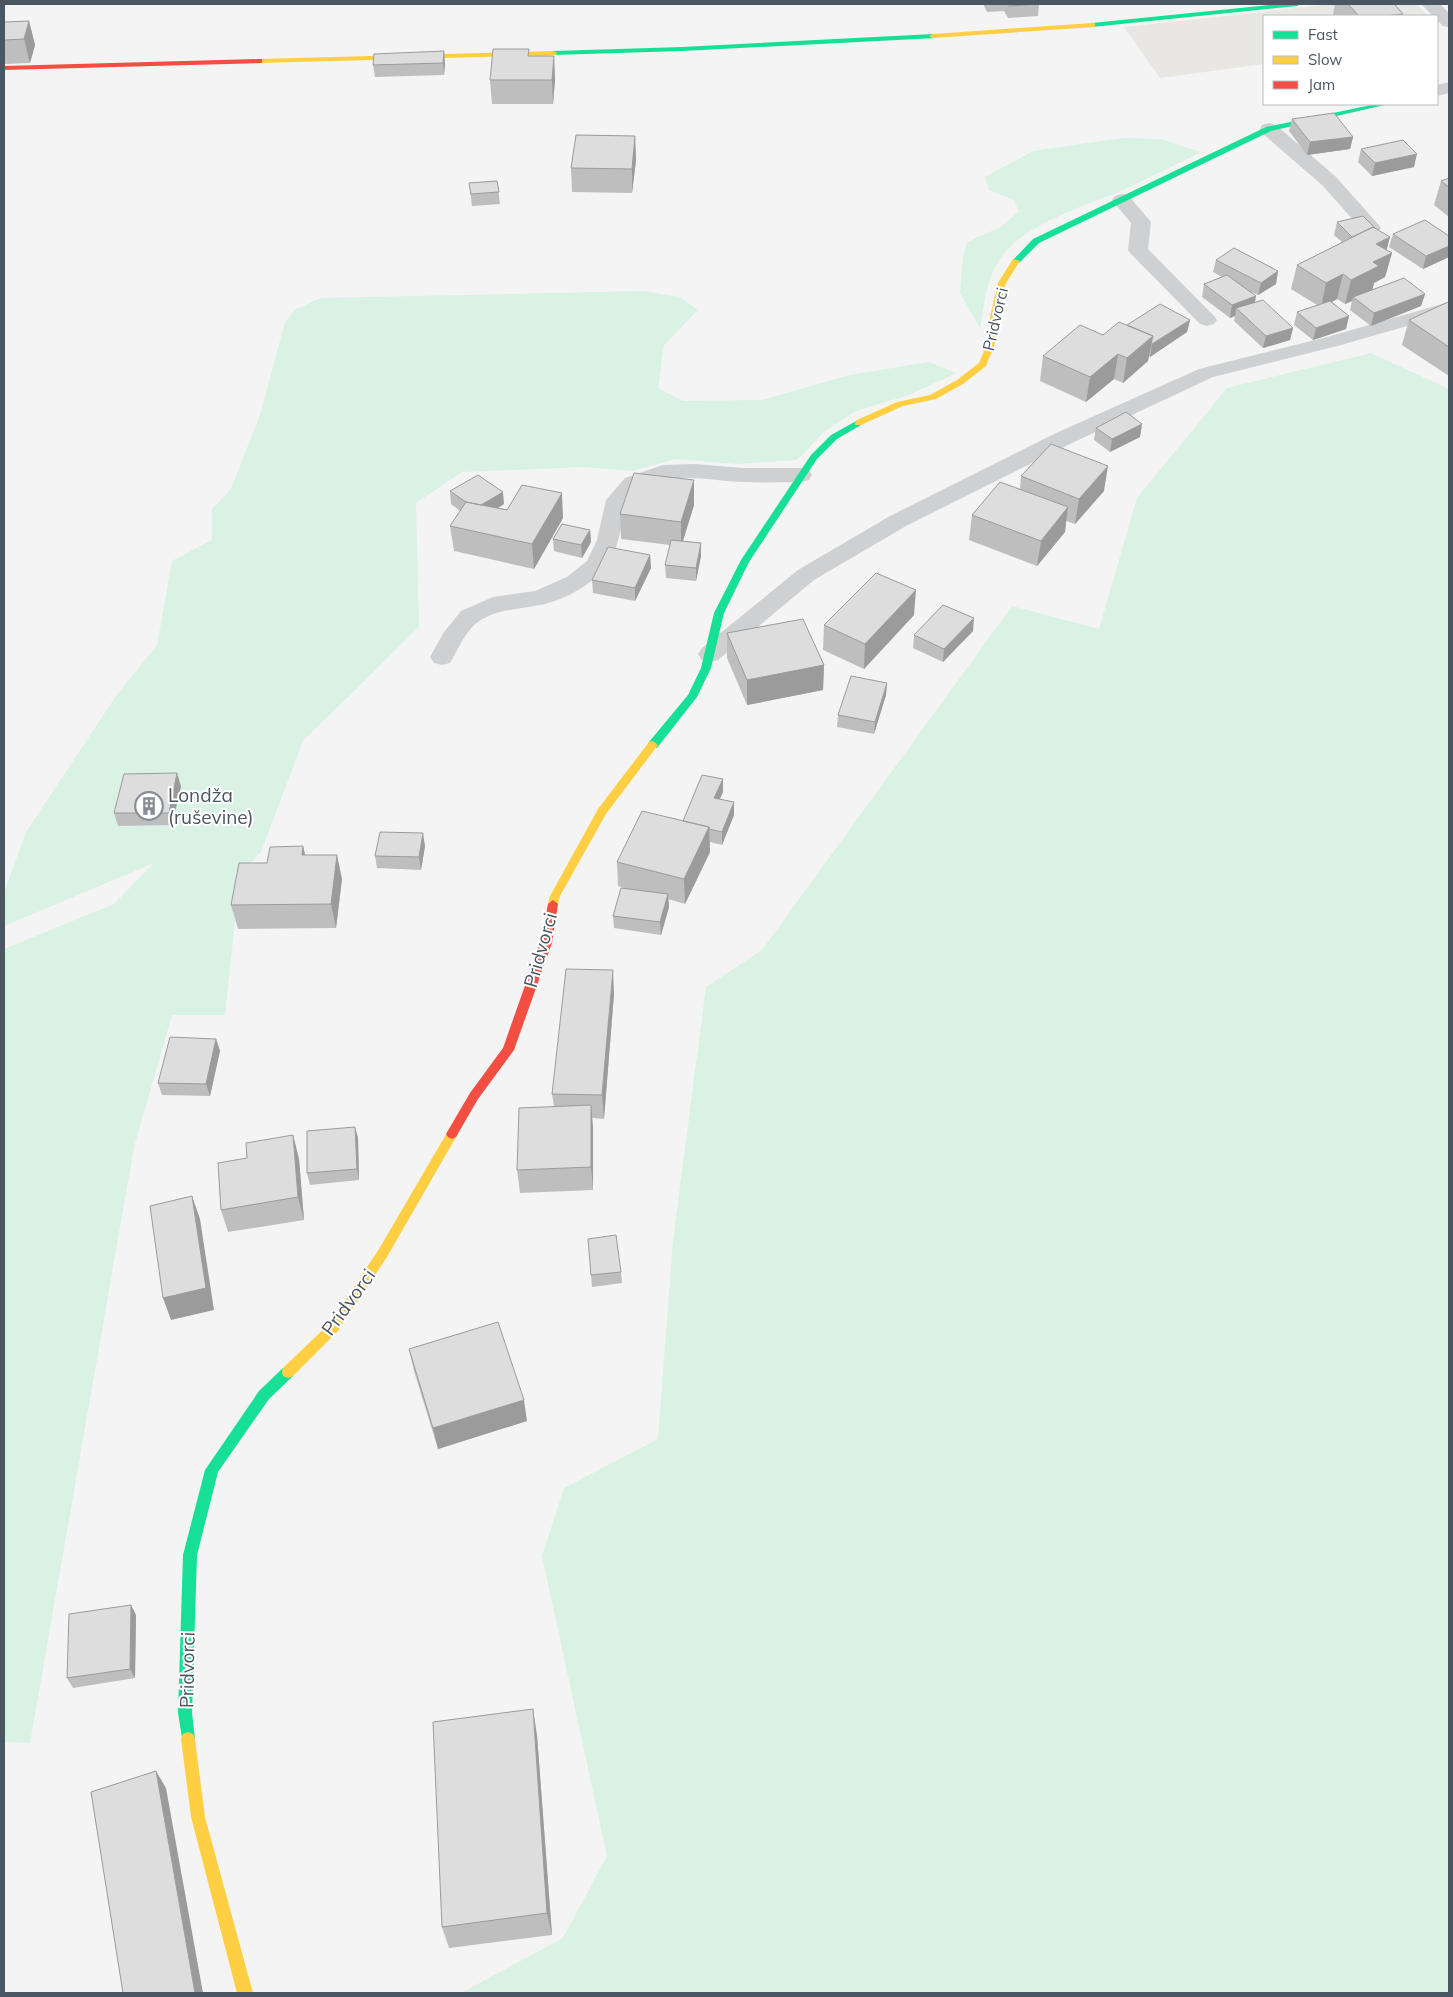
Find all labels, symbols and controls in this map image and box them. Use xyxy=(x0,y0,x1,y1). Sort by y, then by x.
legend xyxy=(1263,15,1438,105)
text: Fast xyxy=(1308,25,1338,44)
text: Slow xyxy=(1308,50,1342,69)
text: Jam xyxy=(1308,75,1335,94)
street label: Pridvorci xyxy=(978,285,1012,353)
place label: Londža (ruševine) xyxy=(168,783,253,829)
building icon: Londža (ruševine) xyxy=(134,791,164,821)
street label: Pridvorci xyxy=(518,910,562,990)
street label: Pridvorci xyxy=(316,1264,380,1340)
street label: Pridvorci xyxy=(174,1632,200,1708)

